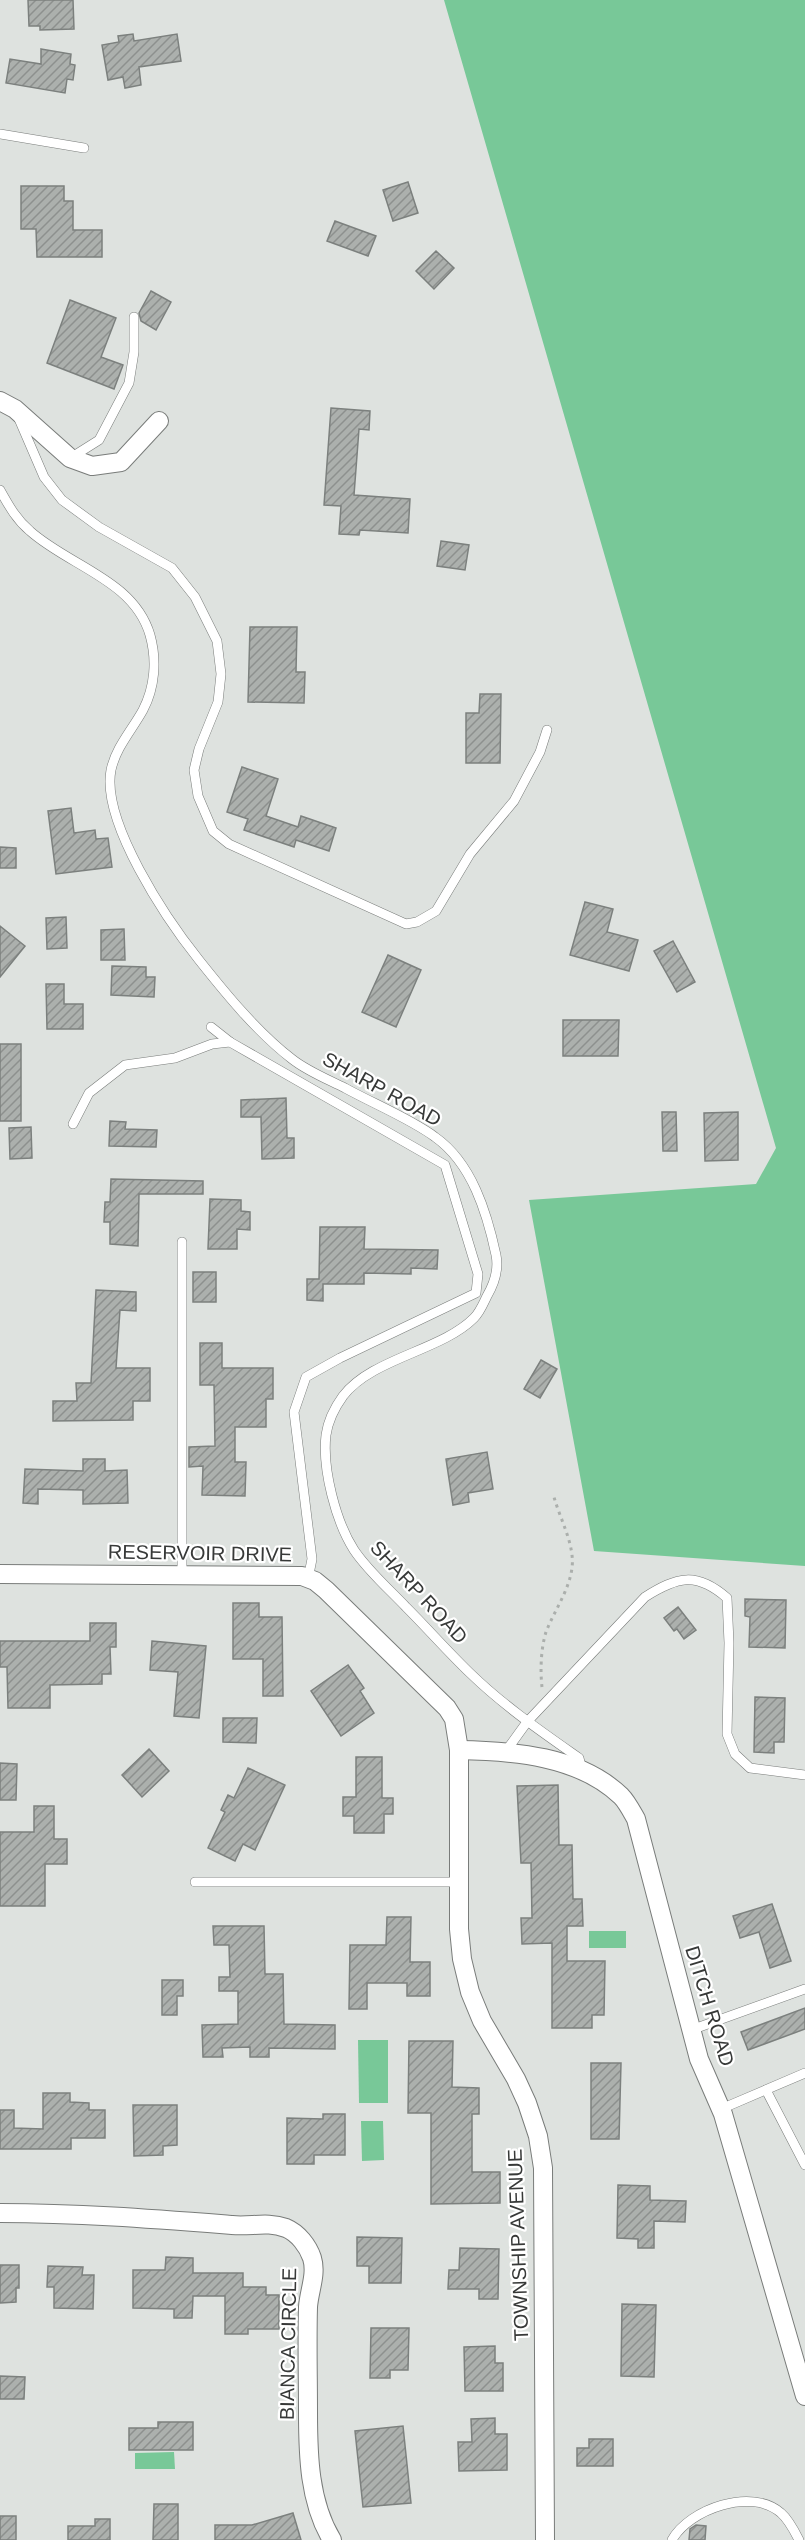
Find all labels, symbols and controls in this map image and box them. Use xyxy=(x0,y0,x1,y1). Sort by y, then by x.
street label: SHARP ROAD xyxy=(319,1047,445,1131)
street label: SHARP ROAD xyxy=(366,1536,472,1648)
street label: RESERVOIR DRIVE xyxy=(108,1540,292,1566)
street label: DITCH ROAD xyxy=(681,1943,739,2069)
street label: TOWNSHIP AVENUE xyxy=(504,2149,532,2341)
street label: BIANCA CIRCLE xyxy=(276,2268,300,2420)

